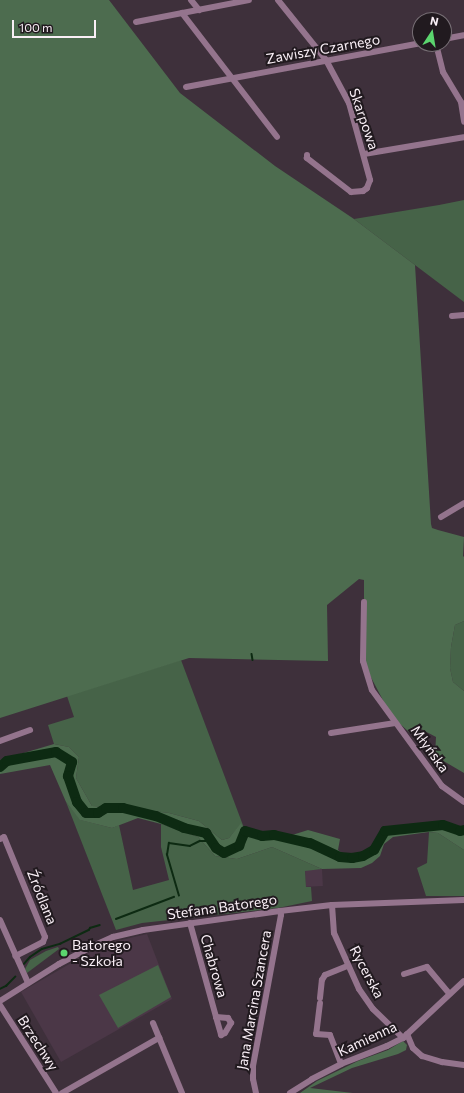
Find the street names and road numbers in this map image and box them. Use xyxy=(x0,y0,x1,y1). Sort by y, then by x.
street label: Zawiszy Czarnego xyxy=(265,31,381,67)
street label: Skarpowa xyxy=(346,86,382,152)
street label: Młyńska xyxy=(407,722,453,776)
street label: Źródlana xyxy=(23,867,61,927)
street label: Stefana Batorego xyxy=(166,891,278,923)
street label: Jana Marcina Szancera xyxy=(233,929,275,1071)
street label: Chabrowa xyxy=(197,932,231,1000)
street label: Rycerska xyxy=(346,943,388,1001)
street label: Brzechwy xyxy=(14,1012,62,1074)
street label: Kamienna xyxy=(335,1018,399,1060)

